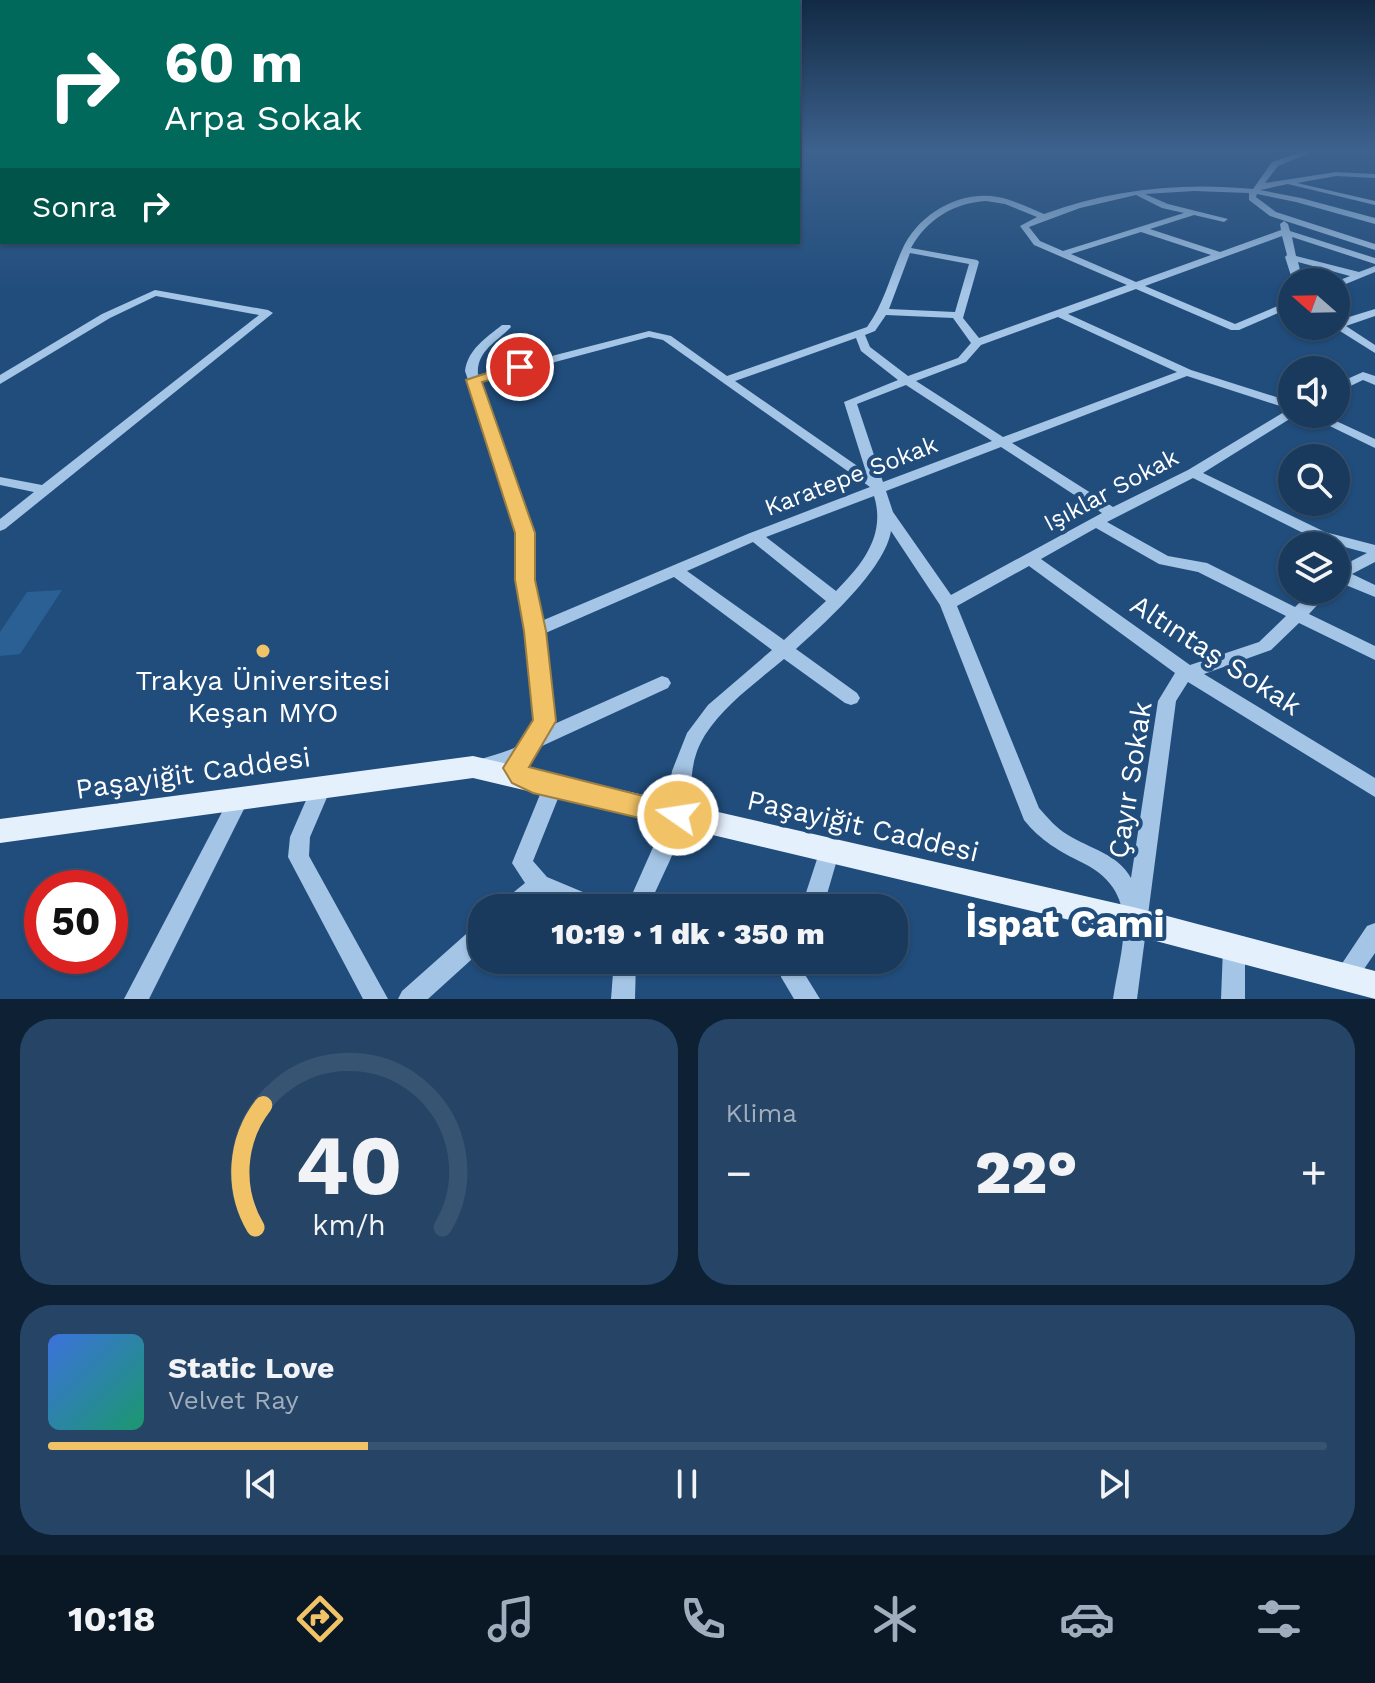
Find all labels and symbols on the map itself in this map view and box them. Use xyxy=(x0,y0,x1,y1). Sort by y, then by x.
north arrow xyxy=(1278,268,1350,340)
pin xyxy=(486,333,554,401)
street label: Karatepe Sokak xyxy=(761,430,942,522)
street label: Işıklar Sokak xyxy=(1039,443,1183,537)
street label: Altıntaş Sokak xyxy=(1125,588,1308,722)
marker: Trakya Üniversitesi Keşan MYO xyxy=(254,642,272,660)
place label: Trakya Üniversitesi Keşan MYO xyxy=(136,664,390,729)
street label: Çayır Sokak xyxy=(1101,699,1159,861)
street label: Paşayiğit Caddesi xyxy=(73,740,313,806)
position arrow xyxy=(636,773,720,857)
street label: Paşayiğit Caddesi xyxy=(744,783,982,869)
speed limit sign: 50 xyxy=(24,870,128,974)
district label: İspat Cami xyxy=(965,902,1165,946)

